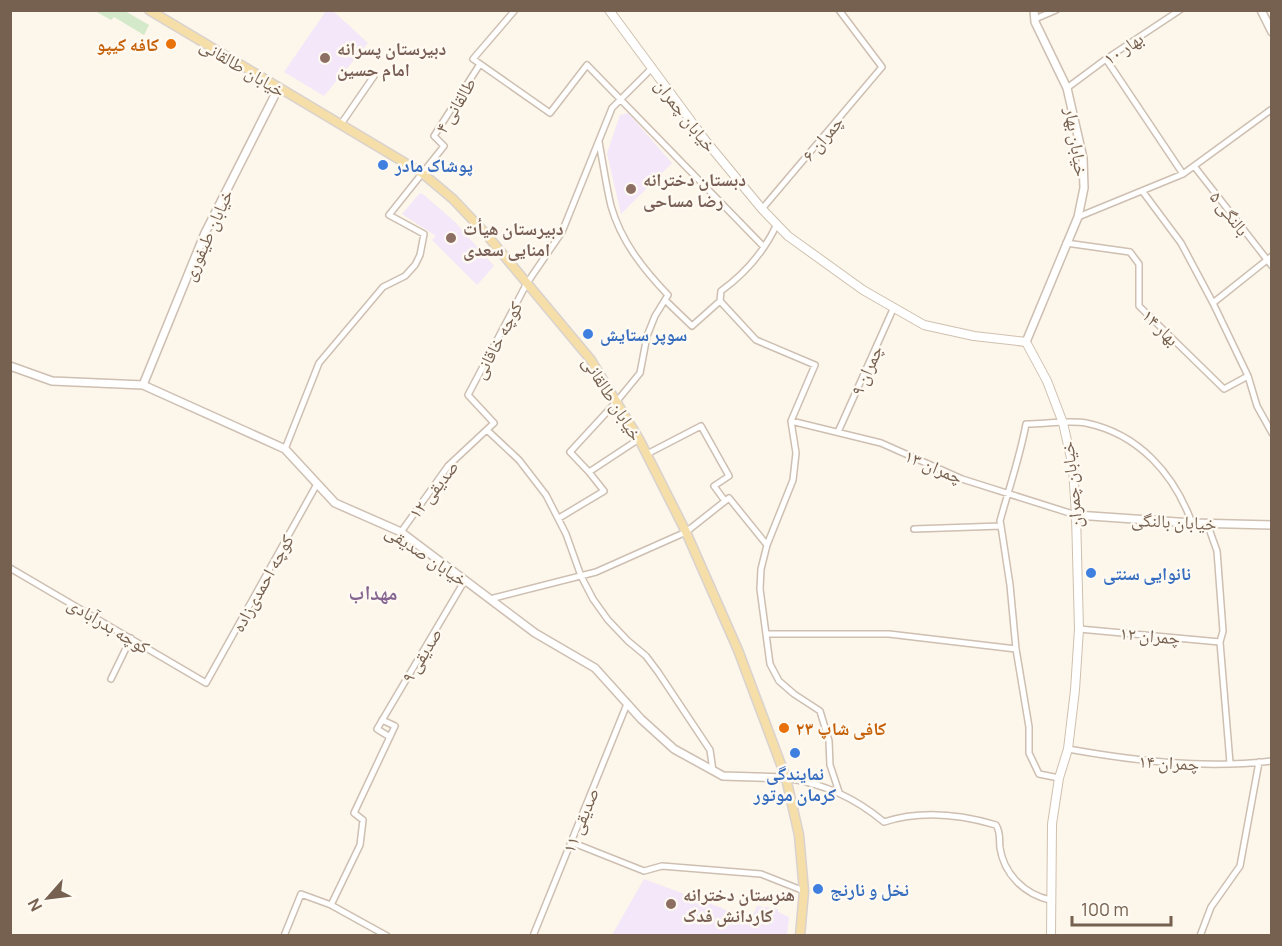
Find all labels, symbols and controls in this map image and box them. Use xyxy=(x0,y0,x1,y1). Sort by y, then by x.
street label: بهار ۱۰ xyxy=(1098,26,1148,70)
place label: کافه کیپو xyxy=(96,32,159,56)
street label: خیابان طالقانی xyxy=(196,32,290,102)
place label: دبیرستان پسرانه امام حسین xyxy=(337,36,447,82)
marker: کافه کیپو xyxy=(164,37,178,51)
marker: دبیرستان پسرانه امام حسین xyxy=(318,51,332,65)
street label: طالقانی ۴ xyxy=(429,73,481,137)
street label: خیابان چمران xyxy=(650,73,722,157)
street label: خیابان بهار xyxy=(1060,105,1094,178)
street label: چمران ۶ xyxy=(796,110,848,166)
place label: پوشاک مادر xyxy=(394,153,473,177)
marker: پوشاک مادر xyxy=(376,158,390,172)
place label: دبستان دخترانه رضا مساحی xyxy=(643,167,746,212)
marker: دبستان دخترانه رضا مساحی xyxy=(624,182,638,196)
street label: خیابان طیفوری xyxy=(176,185,238,285)
street label: بالنگی ۵ xyxy=(1205,186,1255,240)
place label: دبیرستان هیأت امنایی سعدی xyxy=(463,216,564,261)
marker: دبیرستان هیأت امنایی سعدی xyxy=(444,231,458,245)
street label: کوچه خاقانی xyxy=(467,297,528,383)
street label: بهار ۱۴ xyxy=(1137,303,1185,351)
place label: سوپر ستایش xyxy=(600,322,687,346)
marker: سوپر ستایش xyxy=(581,327,595,341)
street label: چمران ۹ xyxy=(844,341,888,399)
street label: خیابان طالقانی xyxy=(578,351,648,445)
street label: خیابان چمران xyxy=(1055,440,1087,530)
street label: چمران ۱۳ xyxy=(901,443,967,489)
street label: صدیقی ۱۲ xyxy=(403,455,463,523)
street label: خیابان بالنگی xyxy=(1131,507,1217,535)
street label: خیابان صدیقی xyxy=(381,519,473,591)
street label: کوچه احمدی‌زاده xyxy=(225,530,299,636)
place label: نانوایی سنتی xyxy=(1103,561,1191,585)
marker: نانوایی سنتی xyxy=(1084,566,1098,580)
district label: مهداب xyxy=(349,579,397,606)
street label: کوچه بدرآبادی xyxy=(63,591,155,659)
street label: چمران ۱۲ xyxy=(1119,620,1181,650)
street label: صدیقی ۹ xyxy=(395,623,447,687)
place label: کافی شاپ ۲۳ xyxy=(796,716,886,740)
marker: کافی شاپ ۲۳ xyxy=(777,721,791,735)
marker: نمایندگی کرمان موتور xyxy=(788,746,802,760)
street label: چمران ۱۴ xyxy=(1138,748,1200,776)
place label: نمایندگی کرمان موتور xyxy=(753,761,836,806)
street label: صدیقی ۱۱ xyxy=(556,784,604,856)
north arrow xyxy=(18,868,78,928)
place label: نخل و نارنج xyxy=(830,877,909,902)
place label: هنرستان دخترانه کاردانش فدک xyxy=(683,882,795,927)
marker: نخل و نارنج xyxy=(811,882,825,896)
scale bar xyxy=(1072,889,1171,927)
text: N xyxy=(22,895,47,915)
marker: هنرستان دخترانه کاردانش فدک xyxy=(664,897,678,911)
text: 100 m xyxy=(1081,897,1129,921)

